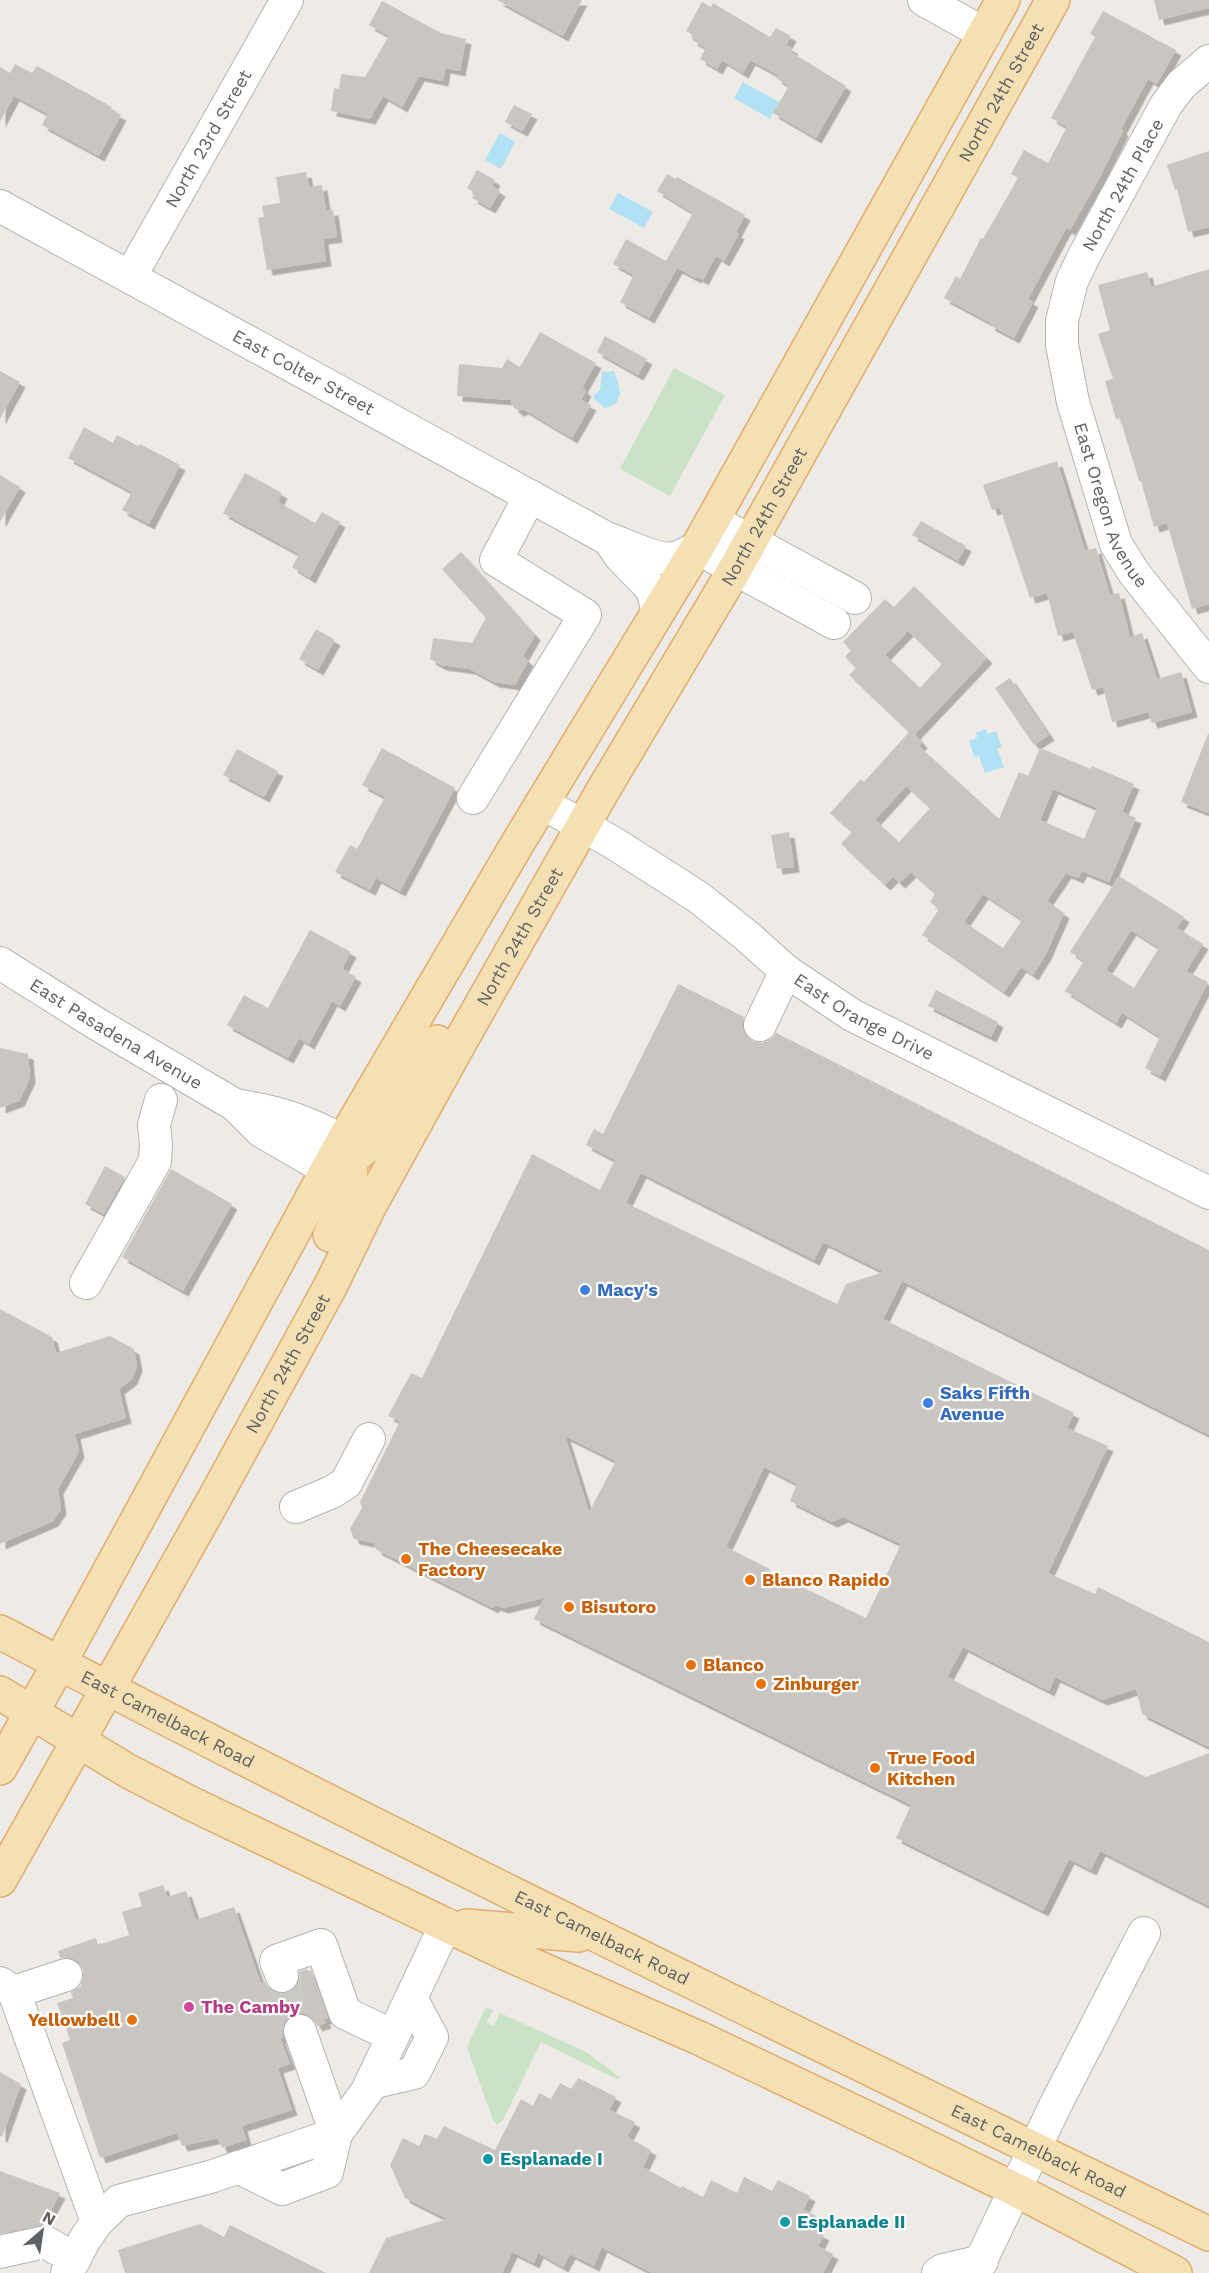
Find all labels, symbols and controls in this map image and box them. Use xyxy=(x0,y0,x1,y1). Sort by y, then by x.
street label: North 24th Street xyxy=(954,19,1048,165)
street label: North 23rd Street xyxy=(161,65,256,211)
street label: North 24th Place xyxy=(1077,115,1168,255)
street label: East Colter Street xyxy=(229,325,379,419)
street label: East Oregon Avenue xyxy=(1070,420,1153,592)
street label: North 24th Street xyxy=(716,443,811,590)
street label: North 24th Street xyxy=(472,863,567,1009)
street label: East Orange Drive xyxy=(790,968,938,1064)
street label: East Pasadena Avenue xyxy=(26,974,206,1093)
place label: Macy's xyxy=(597,1279,658,1300)
marker: Macy's xyxy=(578,1283,592,1297)
street label: North 24th Street xyxy=(241,1290,334,1437)
place label: Saks Fifth Avenue xyxy=(940,1382,1030,1424)
marker: Saks Fifth Avenue xyxy=(921,1396,935,1410)
place label: The Cheesecake Factory xyxy=(418,1538,562,1580)
marker: The Cheesecake Factory xyxy=(399,1552,413,1566)
place label: Blanco Rapido xyxy=(762,1569,890,1590)
marker: Blanco Rapido xyxy=(743,1573,757,1587)
place label: Bisutoro xyxy=(581,1596,657,1617)
marker: Bisutoro xyxy=(562,1600,576,1614)
place label: Blanco xyxy=(703,1654,764,1675)
marker: Blanco xyxy=(684,1658,698,1672)
street label: East Camelback Road xyxy=(78,1665,258,1772)
place label: Zinburger xyxy=(773,1673,859,1694)
marker: Zinburger xyxy=(754,1677,768,1691)
place label: True Food Kitchen xyxy=(887,1747,975,1789)
marker: True Food Kitchen xyxy=(868,1761,882,1775)
street label: East Camelback Road xyxy=(511,1885,693,1989)
place label: The Camby xyxy=(201,1996,301,2017)
marker: The Camby xyxy=(182,2000,196,2014)
place label: Yellowbell xyxy=(28,2009,120,2030)
marker: Yellowbell xyxy=(125,2013,139,2027)
street label: East Camelback Road xyxy=(948,2099,1130,2202)
place label: Esplanade I xyxy=(500,2148,603,2169)
marker: Esplanade I xyxy=(481,2152,495,2166)
north arrow xyxy=(12,2201,72,2261)
text: N xyxy=(39,2207,59,2230)
place label: Esplanade II xyxy=(797,2211,906,2232)
marker: Esplanade II xyxy=(778,2215,792,2229)

